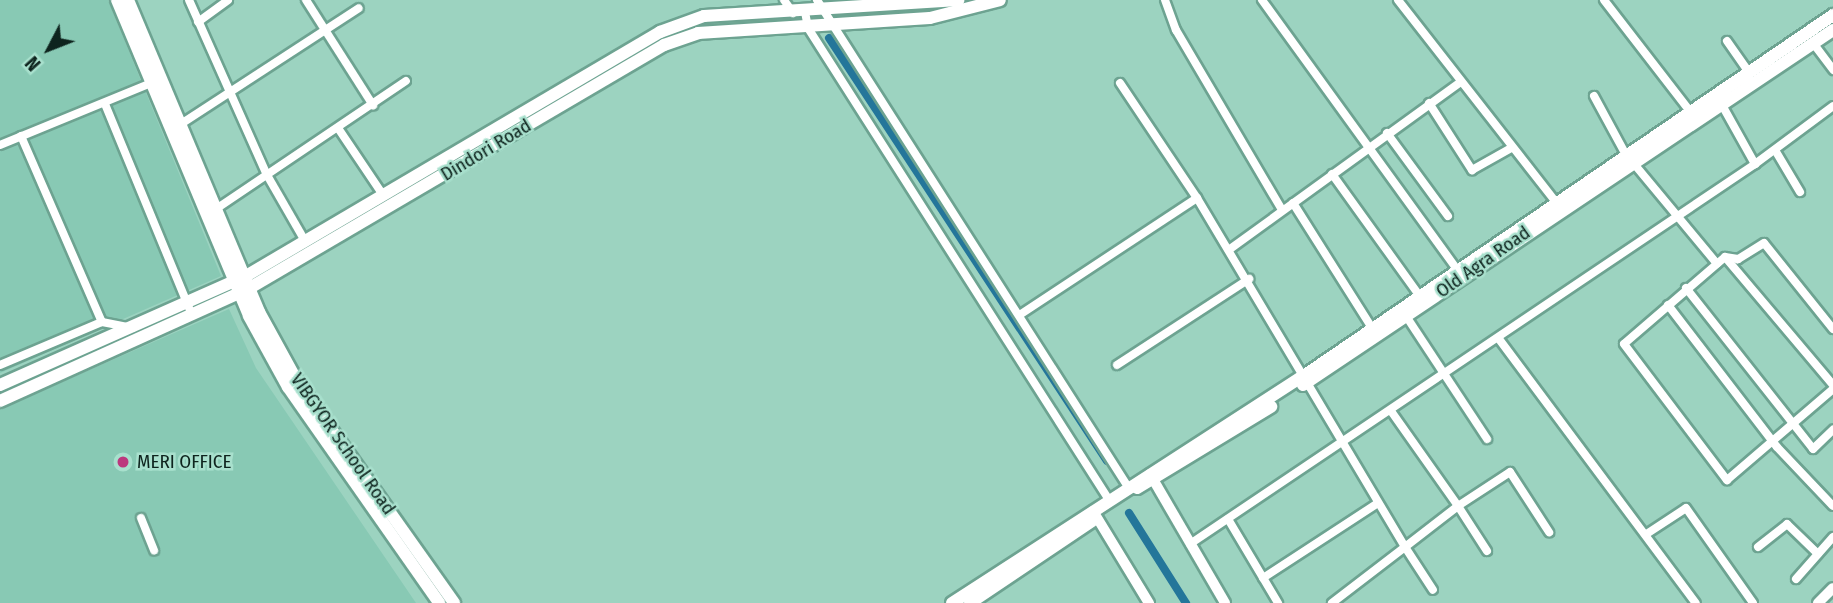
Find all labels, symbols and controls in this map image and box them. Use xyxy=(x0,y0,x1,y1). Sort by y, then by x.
north arrow xyxy=(14,14,84,84)
text: N xyxy=(21,51,45,75)
street label: Dindori Road xyxy=(437,114,535,186)
street label: Old Agra Road xyxy=(1432,221,1534,303)
street label: VIBGYOR School Road xyxy=(286,369,400,519)
place label: MERI OFFICE xyxy=(137,451,231,473)
marker: MERI OFFICE xyxy=(115,454,131,470)

